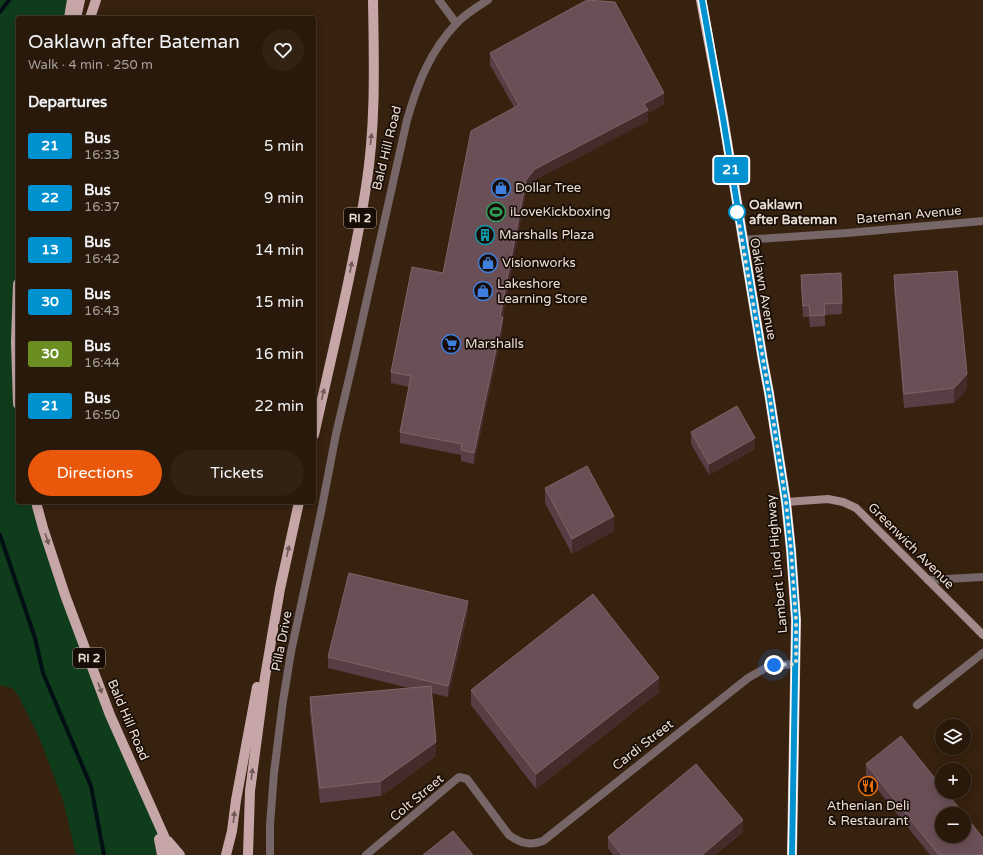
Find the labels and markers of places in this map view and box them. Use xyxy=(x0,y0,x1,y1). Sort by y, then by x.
shop icon: Dollar Tree xyxy=(490,177,512,199)
place label: Dollar Tree xyxy=(515,180,581,196)
place label: Oaklawn after Bateman xyxy=(749,197,837,228)
sports icon: iLoveKickboxing xyxy=(485,201,507,223)
marker: Oaklawn after Bateman xyxy=(728,203,746,221)
place label: iLoveKickboxing xyxy=(510,204,611,220)
building icon: Marshalls Plaza xyxy=(474,224,496,246)
place label: Marshalls Plaza xyxy=(499,227,594,243)
shop icon: Visionworks xyxy=(477,252,499,274)
place label: Visionworks xyxy=(502,255,576,271)
place label: Lakeshore Learning Store xyxy=(497,276,587,307)
shop icon: Lakeshore Learning Store xyxy=(472,280,494,302)
supermarket icon: Marshalls xyxy=(440,333,462,355)
place label: Marshalls xyxy=(465,336,524,352)
restaurant icon: Athenian Deli & Restaurant xyxy=(857,775,879,797)
place label: Athenian Deli & Restaurant xyxy=(827,798,909,829)

